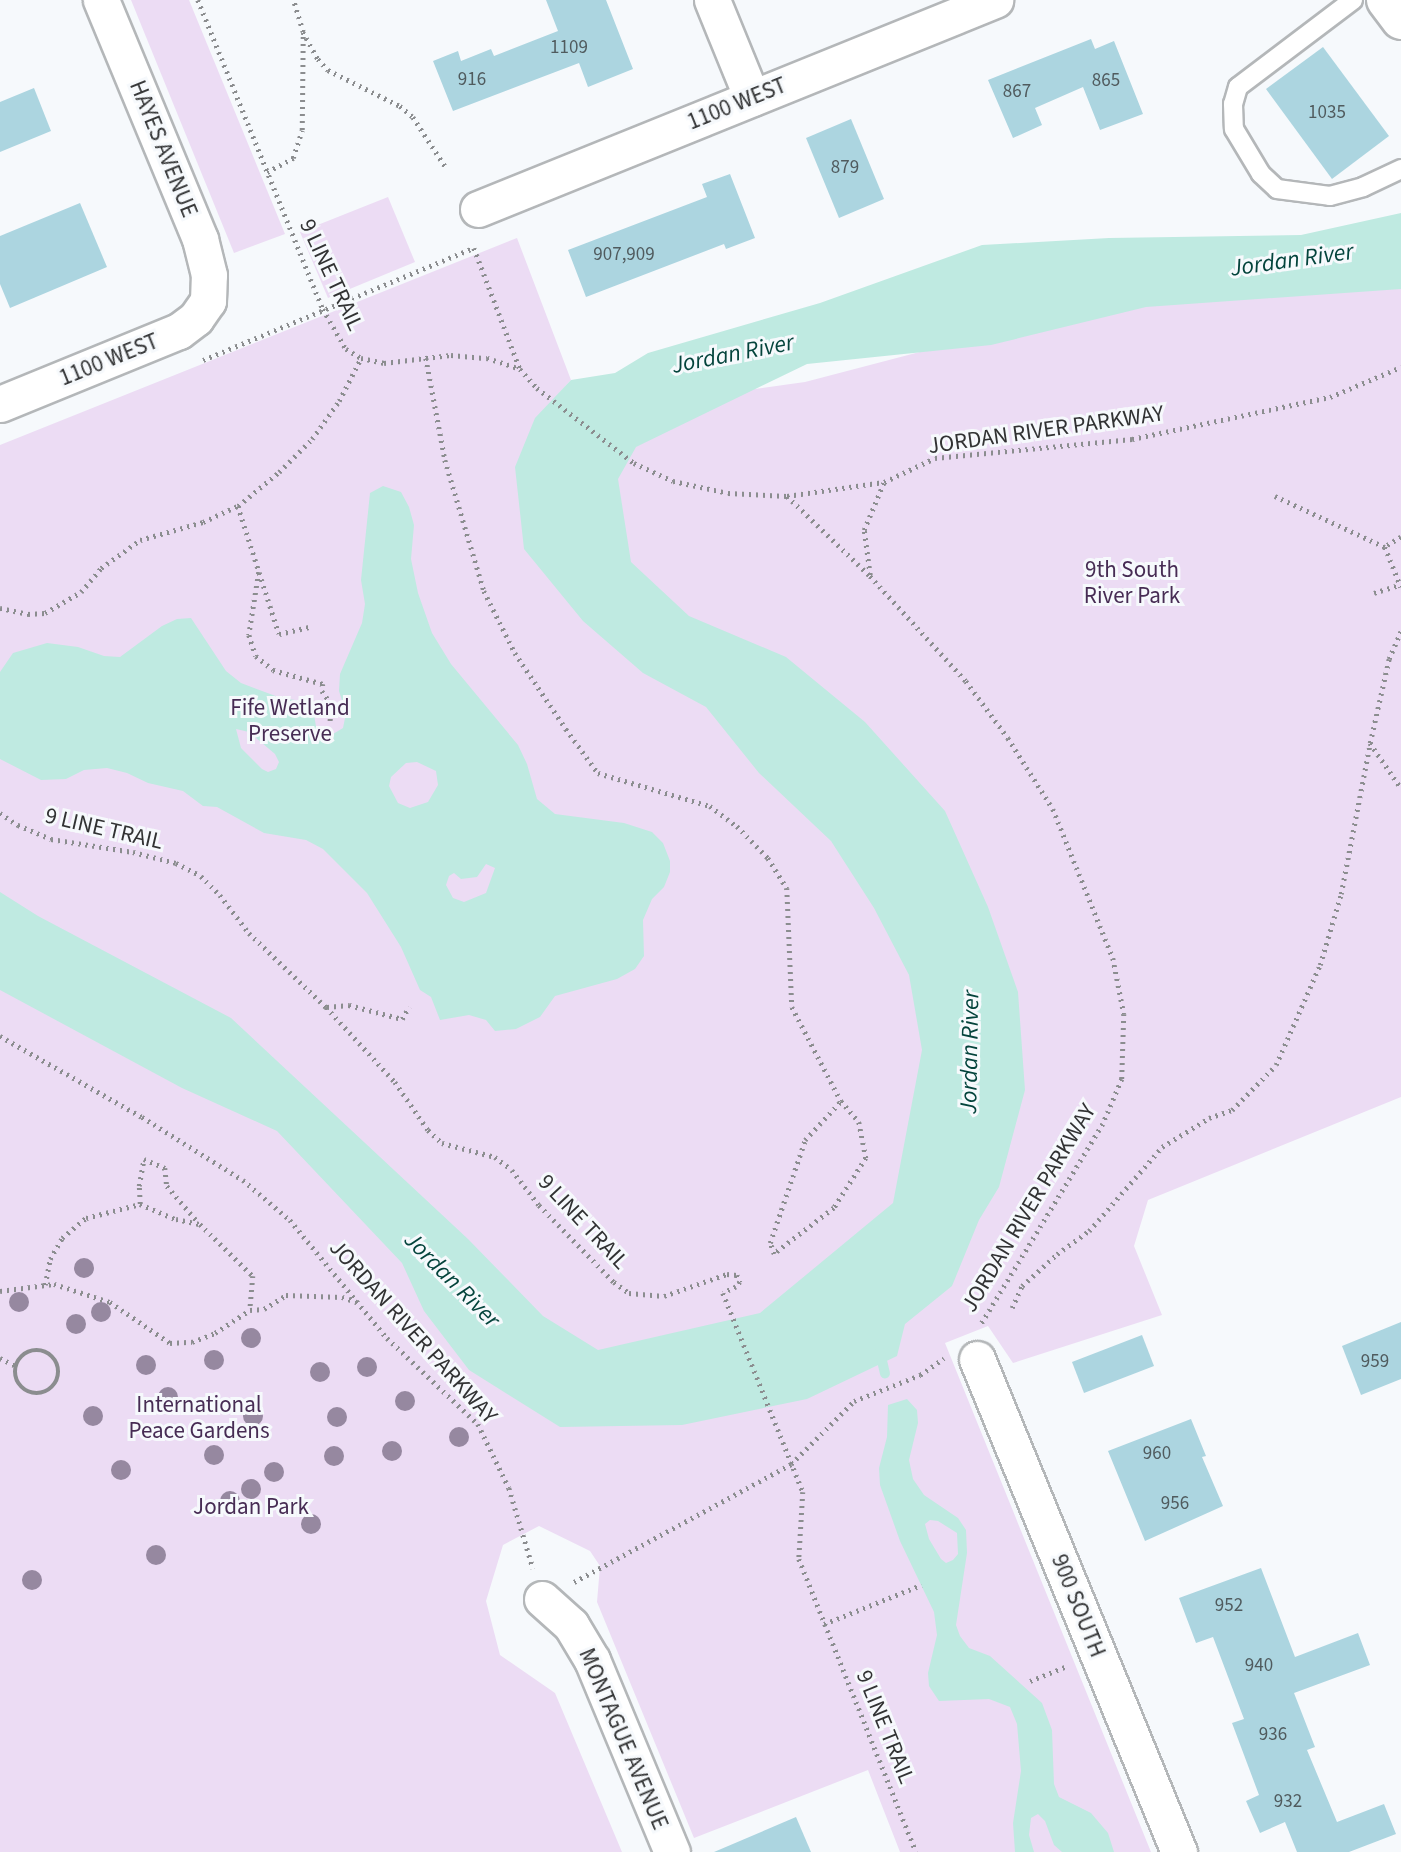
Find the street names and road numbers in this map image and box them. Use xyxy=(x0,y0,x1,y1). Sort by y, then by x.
street label: 1100 WEST xyxy=(683,72,791,136)
street label: HAYES AVENUE xyxy=(123,77,203,221)
street label: 9 LINE TRAIL xyxy=(293,215,369,335)
street label: 1100 WEST xyxy=(55,328,163,392)
street label: JORDAN RIVER PARKWAY xyxy=(926,400,1166,460)
street label: 9 LINE TRAIL xyxy=(42,802,166,856)
street label: JORDAN RIVER PARKWAY xyxy=(956,1099,1102,1317)
street label: 9 LINE TRAIL xyxy=(532,1169,634,1275)
street label: JORDAN RIVER PARKWAY xyxy=(323,1234,503,1430)
street label: 900 SOUTH xyxy=(1045,1550,1111,1662)
street label: MONTAGUE AVENUE xyxy=(572,1644,674,1834)
street label: 9 LINE TRAIL xyxy=(850,1666,920,1788)

